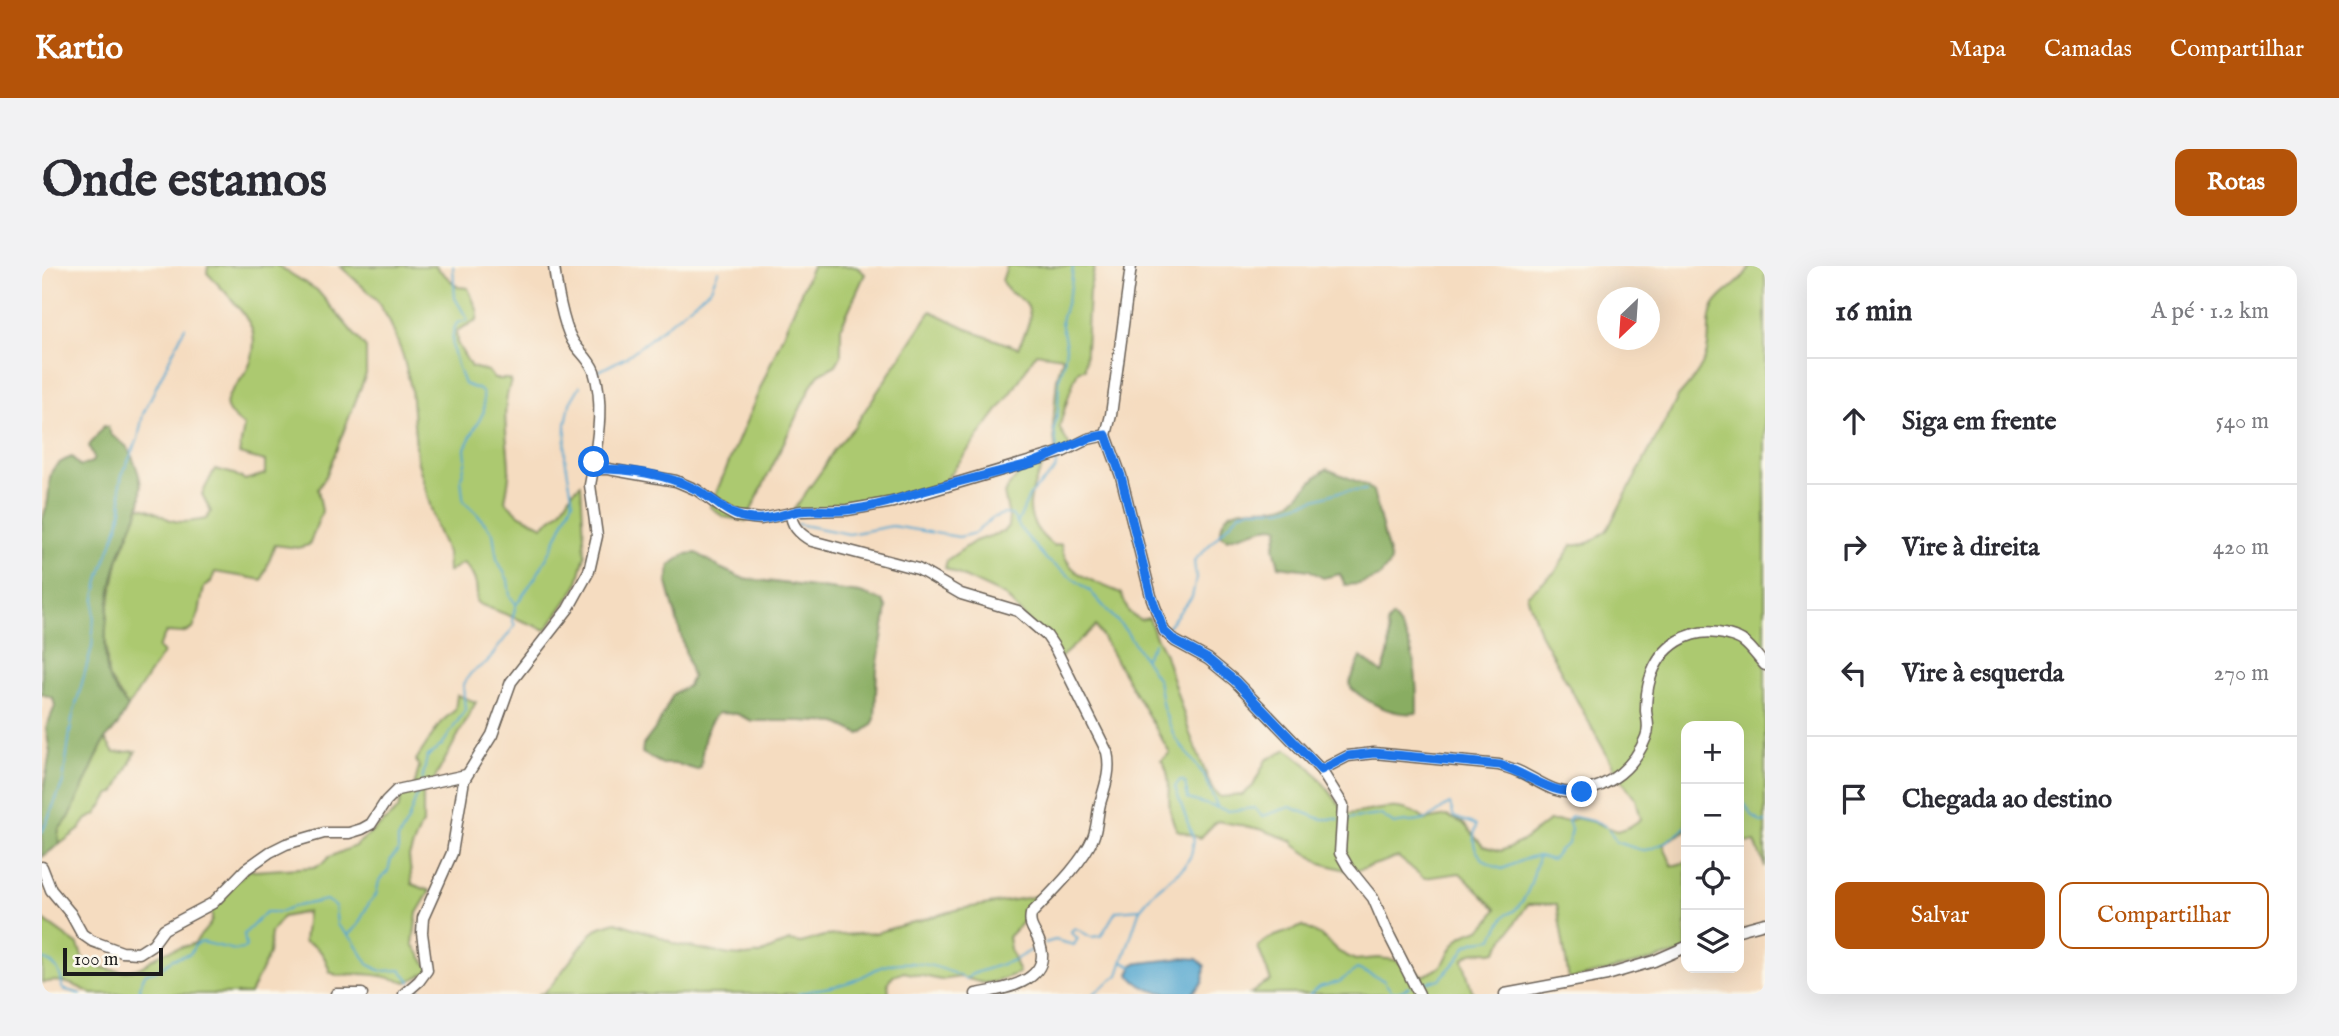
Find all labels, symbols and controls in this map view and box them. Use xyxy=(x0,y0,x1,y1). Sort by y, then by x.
text: Kartio xyxy=(35,28,123,70)
text: Mapa xyxy=(1950,34,2006,65)
text: Camadas xyxy=(2044,34,2132,65)
text: Compartilhar xyxy=(2170,34,2304,65)
button: Rotas xyxy=(2175,149,2297,216)
text: Onde estamos xyxy=(42,151,327,213)
north arrow xyxy=(1597,287,1660,350)
text: 16 min xyxy=(1835,293,1913,331)
text: A pé · 1.2 km xyxy=(2151,297,2269,326)
icon: ahead xyxy=(1835,402,1873,440)
text: Siga em frente xyxy=(1902,405,2057,438)
text: 540 m xyxy=(2215,407,2269,436)
route start xyxy=(578,446,609,477)
icon: right xyxy=(1835,528,1873,566)
text: Vire à direita xyxy=(1902,531,2039,564)
text: 420 m xyxy=(2213,533,2269,562)
icon: left xyxy=(1835,654,1873,692)
text: Vire à esquerda xyxy=(1902,657,2064,690)
text: 270 m xyxy=(2214,659,2269,688)
map controls xyxy=(1681,721,1744,973)
button: + xyxy=(1681,721,1744,784)
route end xyxy=(1566,776,1597,807)
icon: arrive xyxy=(1835,780,1873,818)
text: Chegada ao destino xyxy=(1902,783,2112,816)
button: − xyxy=(1681,784,1744,847)
button: locate xyxy=(1681,847,1744,910)
button: Salvar xyxy=(1835,882,2045,949)
button: Compartilhar xyxy=(2059,882,2269,949)
button: layers xyxy=(1681,910,1744,973)
scale bar xyxy=(63,945,163,977)
text: 100 m xyxy=(74,948,118,972)

